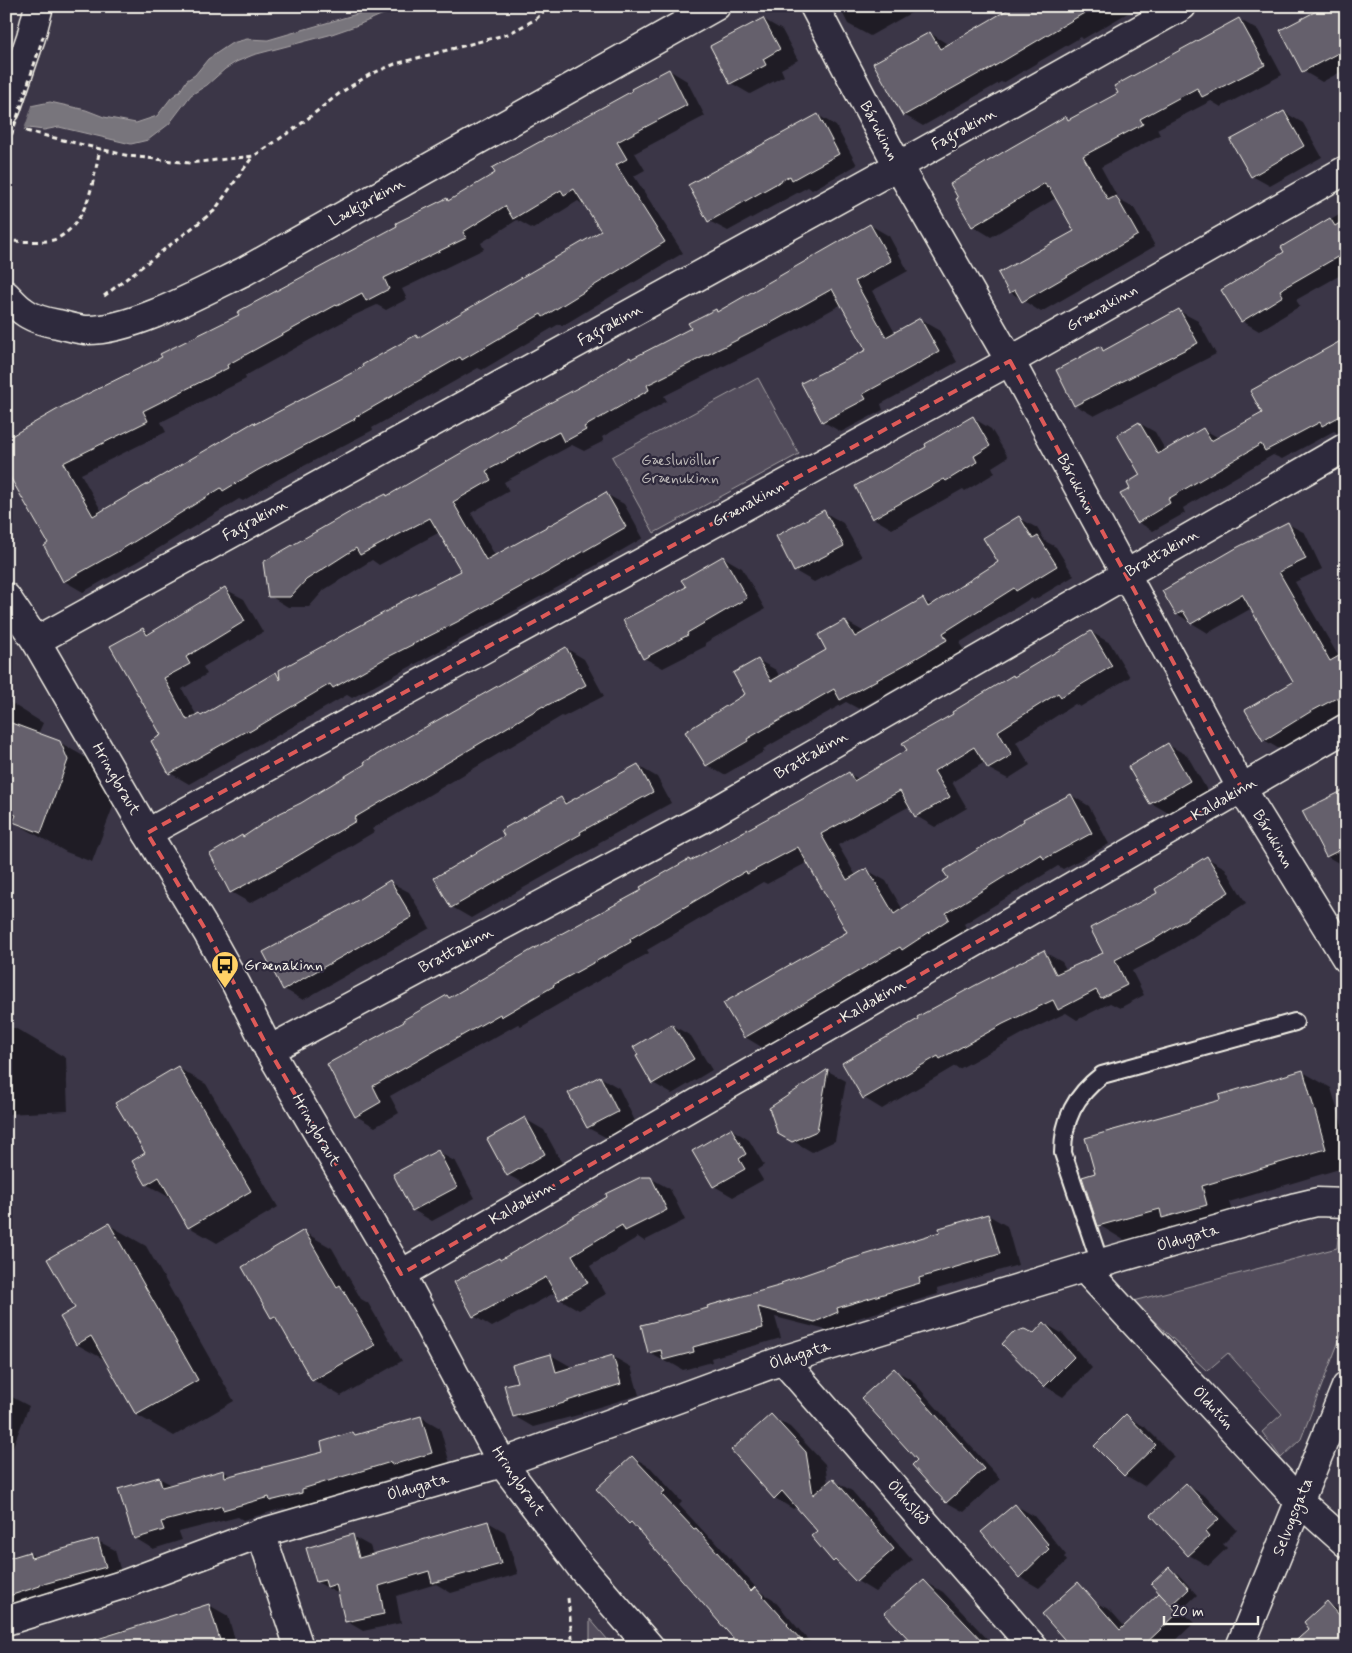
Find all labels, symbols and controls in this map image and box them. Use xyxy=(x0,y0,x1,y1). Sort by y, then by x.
street label: Bárukinn xyxy=(855,98,903,164)
street label: Fagrakinn xyxy=(928,102,1001,156)
street label: Lækjarkinn xyxy=(325,172,409,231)
street label: Grænakinn xyxy=(1062,279,1142,337)
street label: Fagrakinn xyxy=(574,298,647,352)
park label: Gæsluvöllur Grænukinn xyxy=(641,450,720,489)
street label: Bárukinn xyxy=(1052,451,1100,517)
street label: Grænakinn xyxy=(708,476,788,532)
street label: Fagrakinn xyxy=(219,493,292,547)
street label: Brattakinn xyxy=(1121,523,1203,582)
street label: Brattakinn xyxy=(770,725,852,784)
street label: Hringbraut xyxy=(87,739,145,819)
street label: Kaldakinn xyxy=(1187,772,1261,826)
street label: Bárukinn xyxy=(1247,806,1299,872)
street label: Brattakinn xyxy=(415,921,497,978)
bus stop icon: Grænakinn xyxy=(210,950,240,989)
place label: Grænakinn xyxy=(244,955,323,976)
street label: Kaldakinn xyxy=(836,974,910,1028)
street label: Hringbraut xyxy=(287,1090,345,1170)
street label: Kaldakinn xyxy=(485,1176,559,1230)
street label: Öldugata xyxy=(1155,1219,1222,1258)
street label: Öldugata xyxy=(767,1335,834,1376)
street label: Öldutún xyxy=(1188,1382,1238,1434)
street label: Hringbraut xyxy=(486,1442,550,1520)
street label: Öldugata xyxy=(385,1468,452,1507)
street label: Ölduslóð xyxy=(882,1475,934,1531)
street label: Selvogsgata xyxy=(1268,1475,1319,1560)
scale bar xyxy=(1164,1593,1258,1625)
text: 20 m xyxy=(1172,1602,1204,1622)

